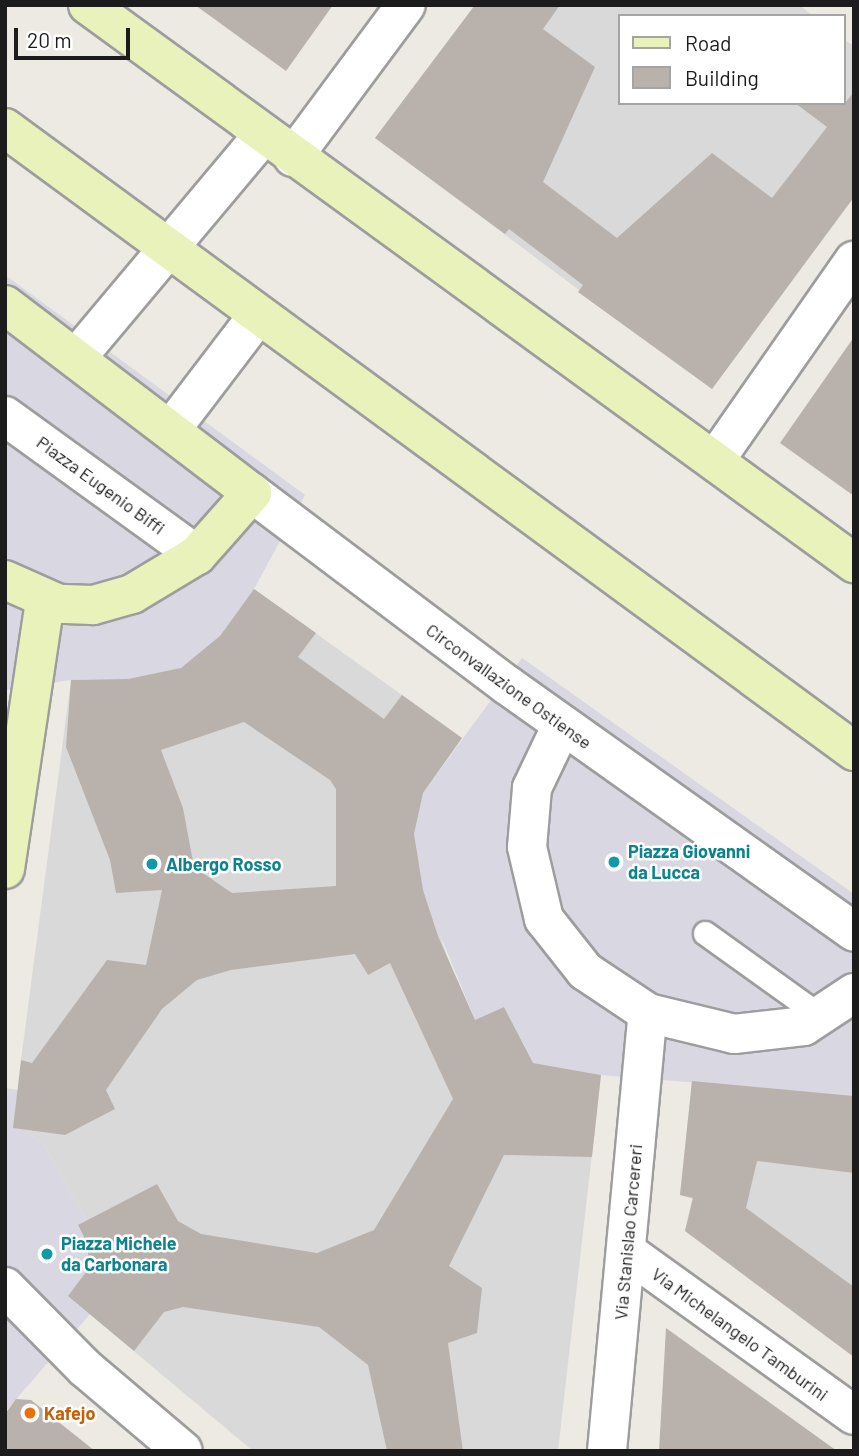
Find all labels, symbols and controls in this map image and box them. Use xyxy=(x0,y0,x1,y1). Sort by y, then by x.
scale bar xyxy=(18,14,133,58)
legend xyxy=(618,14,845,105)
text: 20 m xyxy=(27,27,72,52)
text: Road xyxy=(685,30,731,55)
text: Building xyxy=(685,65,759,90)
street label: Piazza Eugenio Biffi xyxy=(33,431,169,539)
street label: Circonvallazione Ostiense xyxy=(422,619,596,753)
place label: Piazza Giovanni da Lucca xyxy=(628,841,750,884)
place label: Albergo Rosso xyxy=(166,853,282,875)
marker: Piazza Giovanni da Lucca xyxy=(606,854,622,870)
marker: Albergo Rosso xyxy=(144,856,160,872)
street label: Via Stanislao Carcereri xyxy=(610,1143,646,1321)
place label: Piazza Michele da Carbonara xyxy=(61,1233,176,1276)
marker: Piazza Michele da Carbonara xyxy=(39,1246,55,1262)
street label: Via Michelangelo Tamburini xyxy=(648,1263,832,1405)
place label: Kafejo xyxy=(44,1402,95,1424)
marker: Kafejo xyxy=(22,1405,38,1421)

